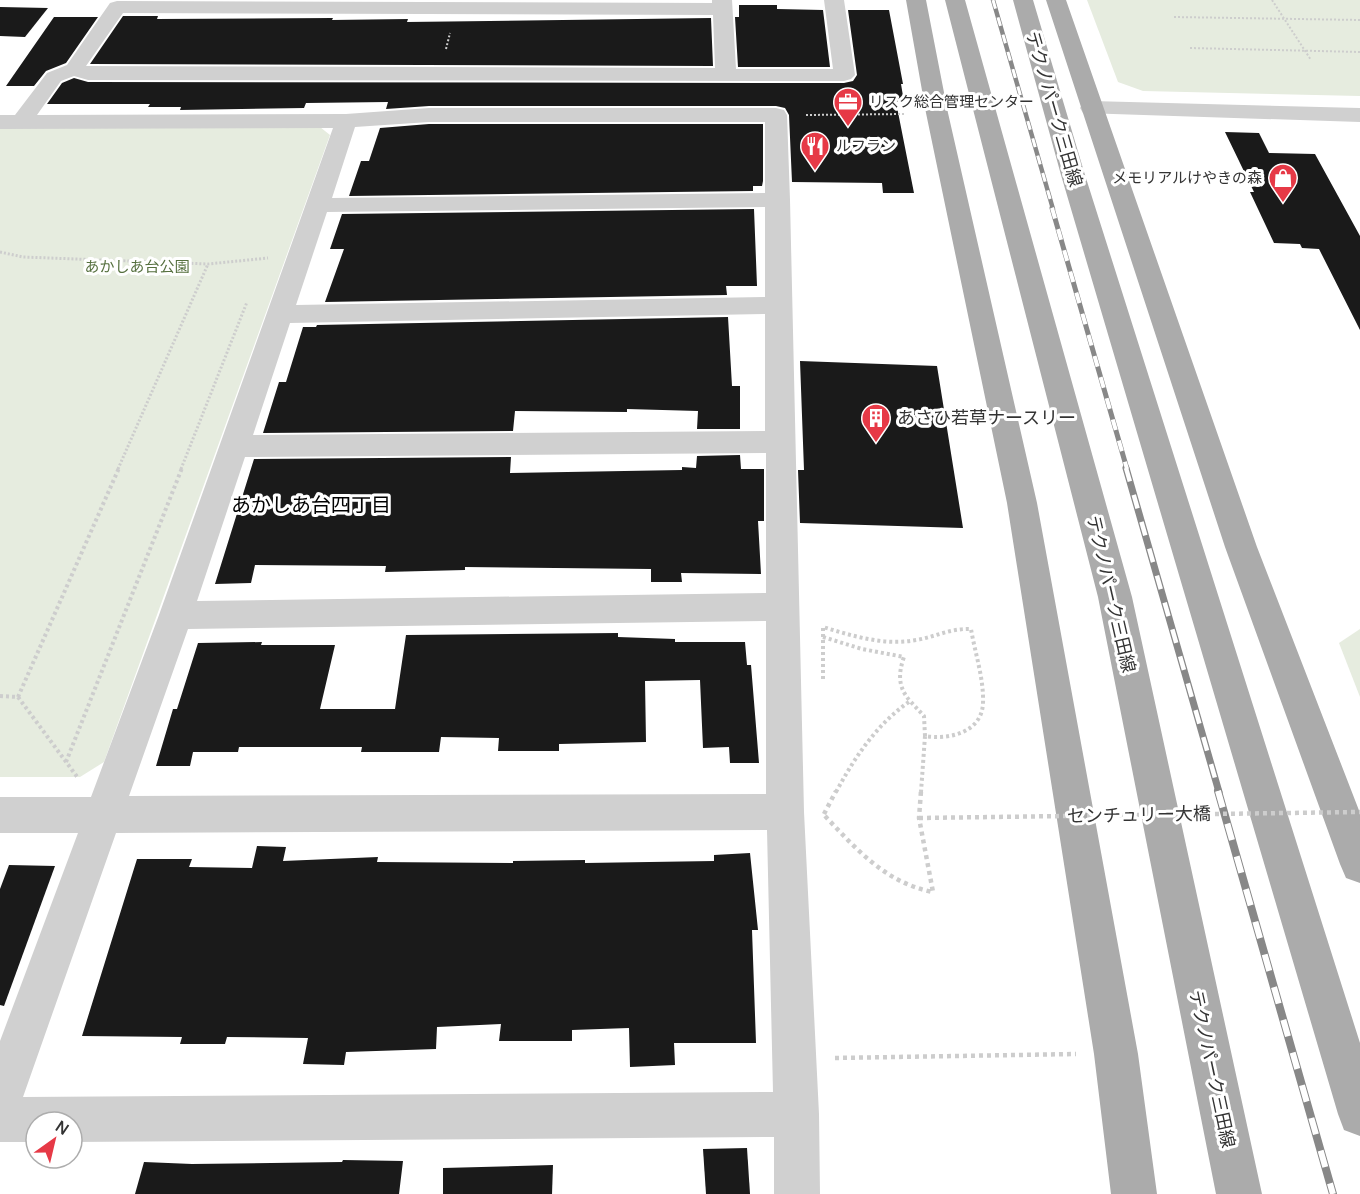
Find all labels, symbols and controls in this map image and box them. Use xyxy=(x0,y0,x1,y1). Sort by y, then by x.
street label: テクノパーク三田線 xyxy=(1021,28,1089,189)
office icon: リスク総合管理センター xyxy=(832,86,864,128)
place label: リスク総合管理センター xyxy=(869,91,1034,112)
restaurant icon: ルフラン xyxy=(799,130,831,172)
place label: ルフラン xyxy=(836,135,896,156)
shop icon: メモリアルけやきの森 xyxy=(1267,162,1299,204)
place label: メモリアルけやきの森 xyxy=(1112,167,1262,188)
park label: あかしあ台公園 xyxy=(84,256,190,277)
building icon: あさひ若草ナースリー xyxy=(860,402,892,444)
place label: あさひ若草ナースリー xyxy=(897,405,1076,429)
district label: あかしあ台四丁目 xyxy=(231,491,391,518)
street label: テクノパーク三田線 xyxy=(1082,513,1142,675)
street label: センチュリー大橋 xyxy=(1067,801,1211,827)
street label: テクノパーク三田線 xyxy=(1185,988,1241,1150)
north arrow xyxy=(24,1110,84,1170)
text: N xyxy=(51,1115,73,1140)

